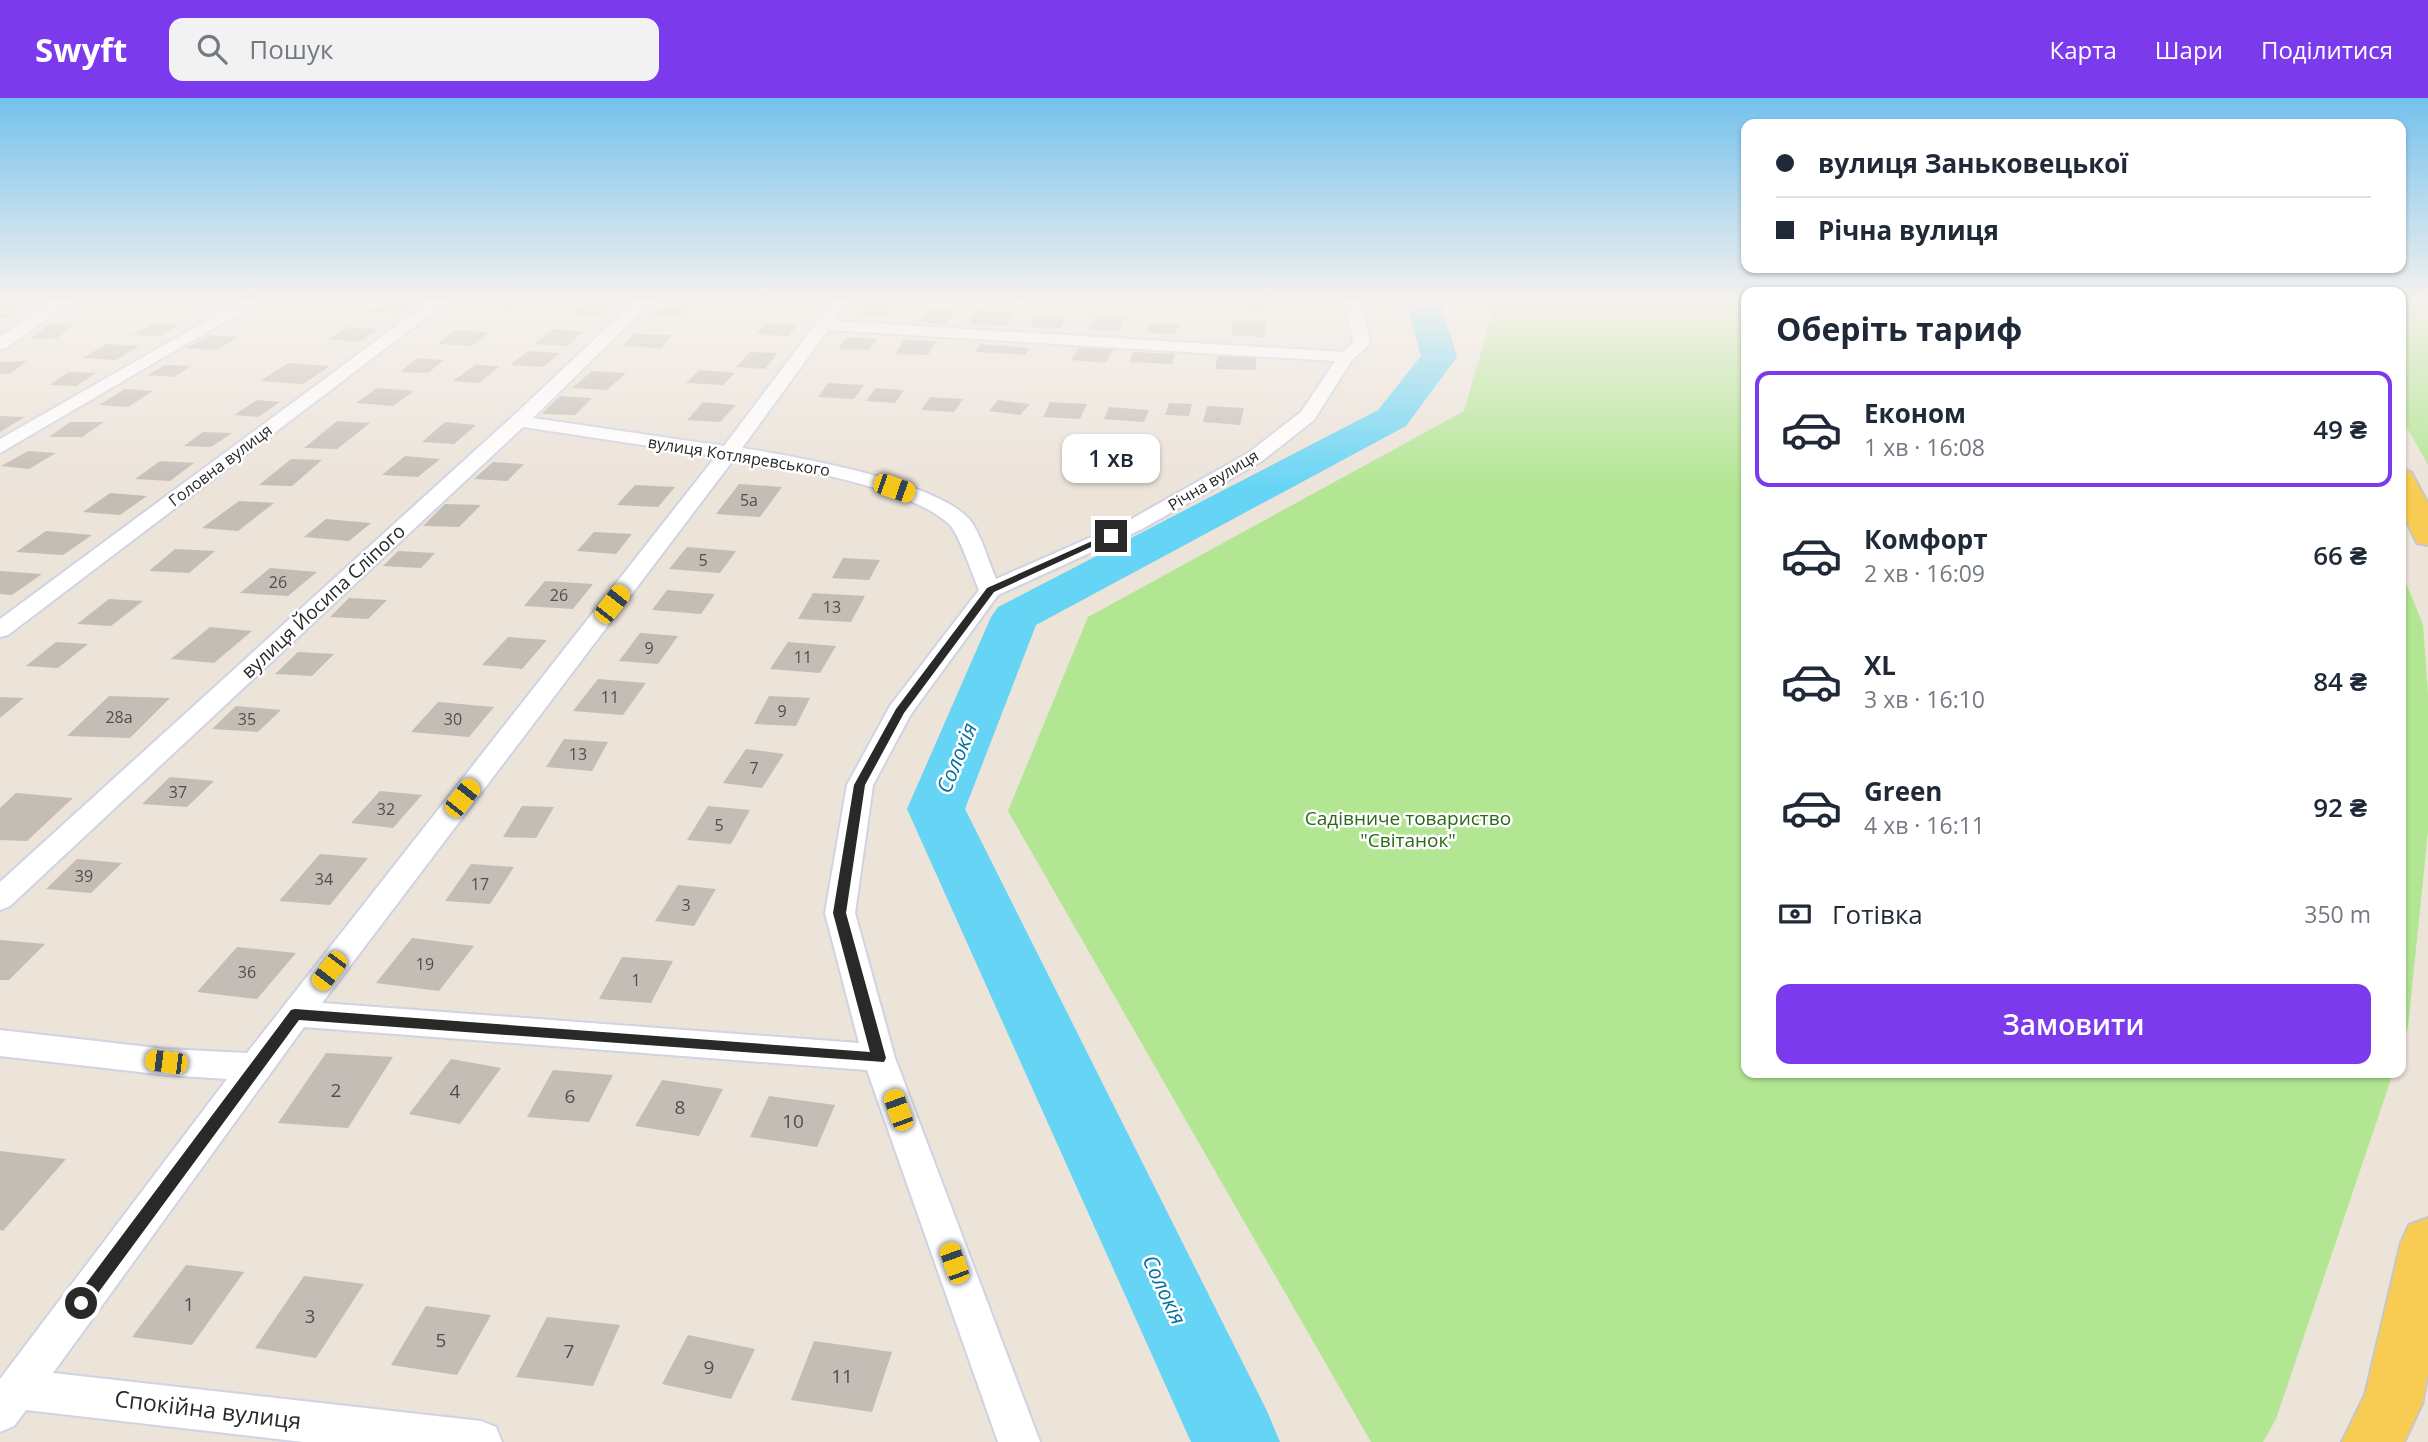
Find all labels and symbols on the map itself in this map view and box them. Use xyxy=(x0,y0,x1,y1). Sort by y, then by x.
street label: Головна вулиця xyxy=(164,419,276,511)
street label: вулиця Котляревського xyxy=(646,431,832,481)
callout: 1 хв xyxy=(1062,434,1160,484)
street label: Річна вулиця xyxy=(1164,444,1262,516)
car xyxy=(871,471,918,505)
house number: 5а xyxy=(740,489,758,511)
street label: вулиця Йосипа Сліпого xyxy=(235,518,411,684)
route end xyxy=(1095,520,1127,552)
house number: 5 xyxy=(698,549,708,571)
house number: 26 xyxy=(269,571,287,593)
car xyxy=(591,581,634,627)
house number: 26 xyxy=(550,584,568,606)
house number: 13 xyxy=(823,596,841,618)
house number: 9 xyxy=(644,637,654,659)
house number: 11 xyxy=(794,646,812,668)
house number: 11 xyxy=(601,686,619,708)
house number: 9 xyxy=(777,700,787,722)
house number: 28а xyxy=(105,706,133,728)
house number: 35 xyxy=(238,708,256,730)
house number: 30 xyxy=(444,708,462,730)
water label: Солокія xyxy=(929,718,983,797)
house number: 13 xyxy=(569,743,587,765)
house number: 7 xyxy=(749,757,759,779)
car xyxy=(441,775,484,821)
house number: 37 xyxy=(169,781,187,803)
house number: 32 xyxy=(377,798,395,820)
park label: Садівниче товариство "Світанок" xyxy=(1305,805,1511,853)
house number: 5 xyxy=(714,814,724,836)
house number: 39 xyxy=(75,865,93,887)
house number: 34 xyxy=(315,868,333,890)
house number: 17 xyxy=(471,873,489,895)
house number: 3 xyxy=(681,894,691,916)
car xyxy=(308,948,351,994)
house number: 19 xyxy=(416,953,434,975)
house number: 36 xyxy=(238,961,256,983)
house number: 1 xyxy=(631,969,641,991)
car xyxy=(144,1049,189,1075)
house number: 2 xyxy=(331,1077,341,1103)
house number: 4 xyxy=(450,1078,461,1104)
house number: 6 xyxy=(565,1083,575,1109)
car xyxy=(881,1087,916,1133)
house number: 8 xyxy=(675,1094,685,1120)
house number: 10 xyxy=(782,1108,804,1134)
car xyxy=(937,1240,972,1286)
water label: Солокія xyxy=(1137,1250,1193,1329)
route start xyxy=(65,1287,97,1319)
house number: 1 xyxy=(184,1291,194,1317)
house number: 3 xyxy=(305,1303,315,1329)
house number: 5 xyxy=(436,1327,446,1353)
house number: 7 xyxy=(564,1338,574,1364)
house number: 9 xyxy=(704,1354,714,1380)
house number: 11 xyxy=(831,1363,853,1389)
street label: Спокійна вулиця xyxy=(113,1382,303,1436)

